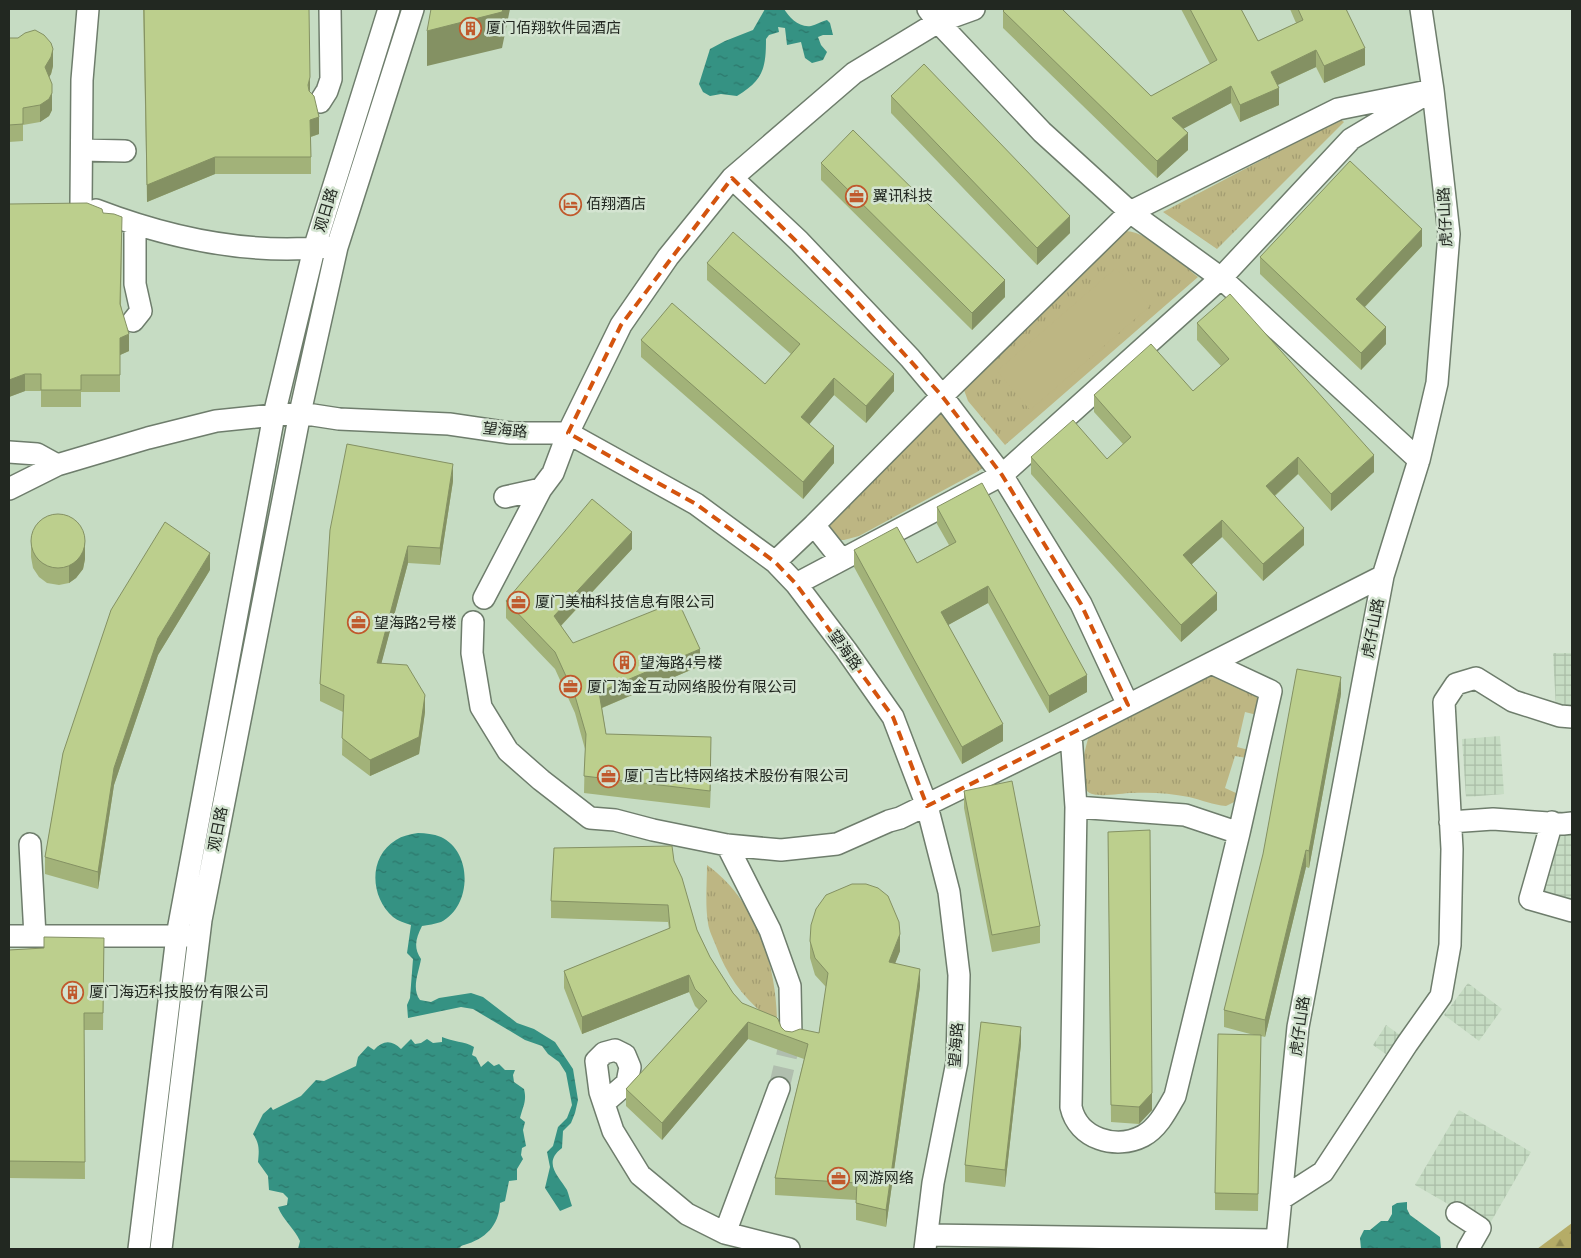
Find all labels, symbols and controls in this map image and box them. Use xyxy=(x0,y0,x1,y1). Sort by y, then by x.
building icon: 厦门佰翔软件园酒店 xyxy=(458,16,482,40)
place label: 厦门佰翔软件园酒店 xyxy=(486,17,621,38)
office icon: 翼讯科技 xyxy=(845,184,869,208)
street label: 观日路 xyxy=(309,185,342,234)
place label: 翼讯科技 xyxy=(873,185,933,206)
street label: 虎仔山路 xyxy=(1432,187,1457,248)
hotel icon: 佰翔酒店 xyxy=(558,192,582,216)
place label: 佰翔酒店 xyxy=(586,193,646,214)
street label: 望海路 xyxy=(482,417,528,442)
office icon: 厦门美柚科技信息有限公司 xyxy=(507,590,531,614)
place label: 厦门美柚科技信息有限公司 xyxy=(535,591,715,612)
street label: 虎仔山路 xyxy=(1356,596,1389,659)
office icon: 望海路2号楼 xyxy=(346,611,370,635)
place label: 望海路2号楼 xyxy=(374,612,457,633)
street label: 望海路 xyxy=(824,625,867,674)
building icon: 望海路4号楼 xyxy=(612,651,636,675)
place label: 望海路4号楼 xyxy=(640,652,723,673)
office icon: 厦门淘金互动网络股份有限公司 xyxy=(559,675,583,699)
place label: 厦门淘金互动网络股份有限公司 xyxy=(587,676,797,697)
office icon: 厦门吉比特网络技术股份有限公司 xyxy=(596,764,620,788)
place label: 厦门吉比特网络技术股份有限公司 xyxy=(624,765,849,786)
street label: 观日路 xyxy=(203,805,232,853)
building icon: 厦门海迈科技股份有限公司 xyxy=(61,980,85,1004)
place label: 厦门海迈科技股份有限公司 xyxy=(89,981,269,1002)
street label: 虎仔山路 xyxy=(1285,995,1314,1057)
street label: 望海路 xyxy=(943,1022,968,1068)
office icon: 网游网络 xyxy=(826,1166,850,1190)
place label: 网游网络 xyxy=(854,1167,914,1188)

